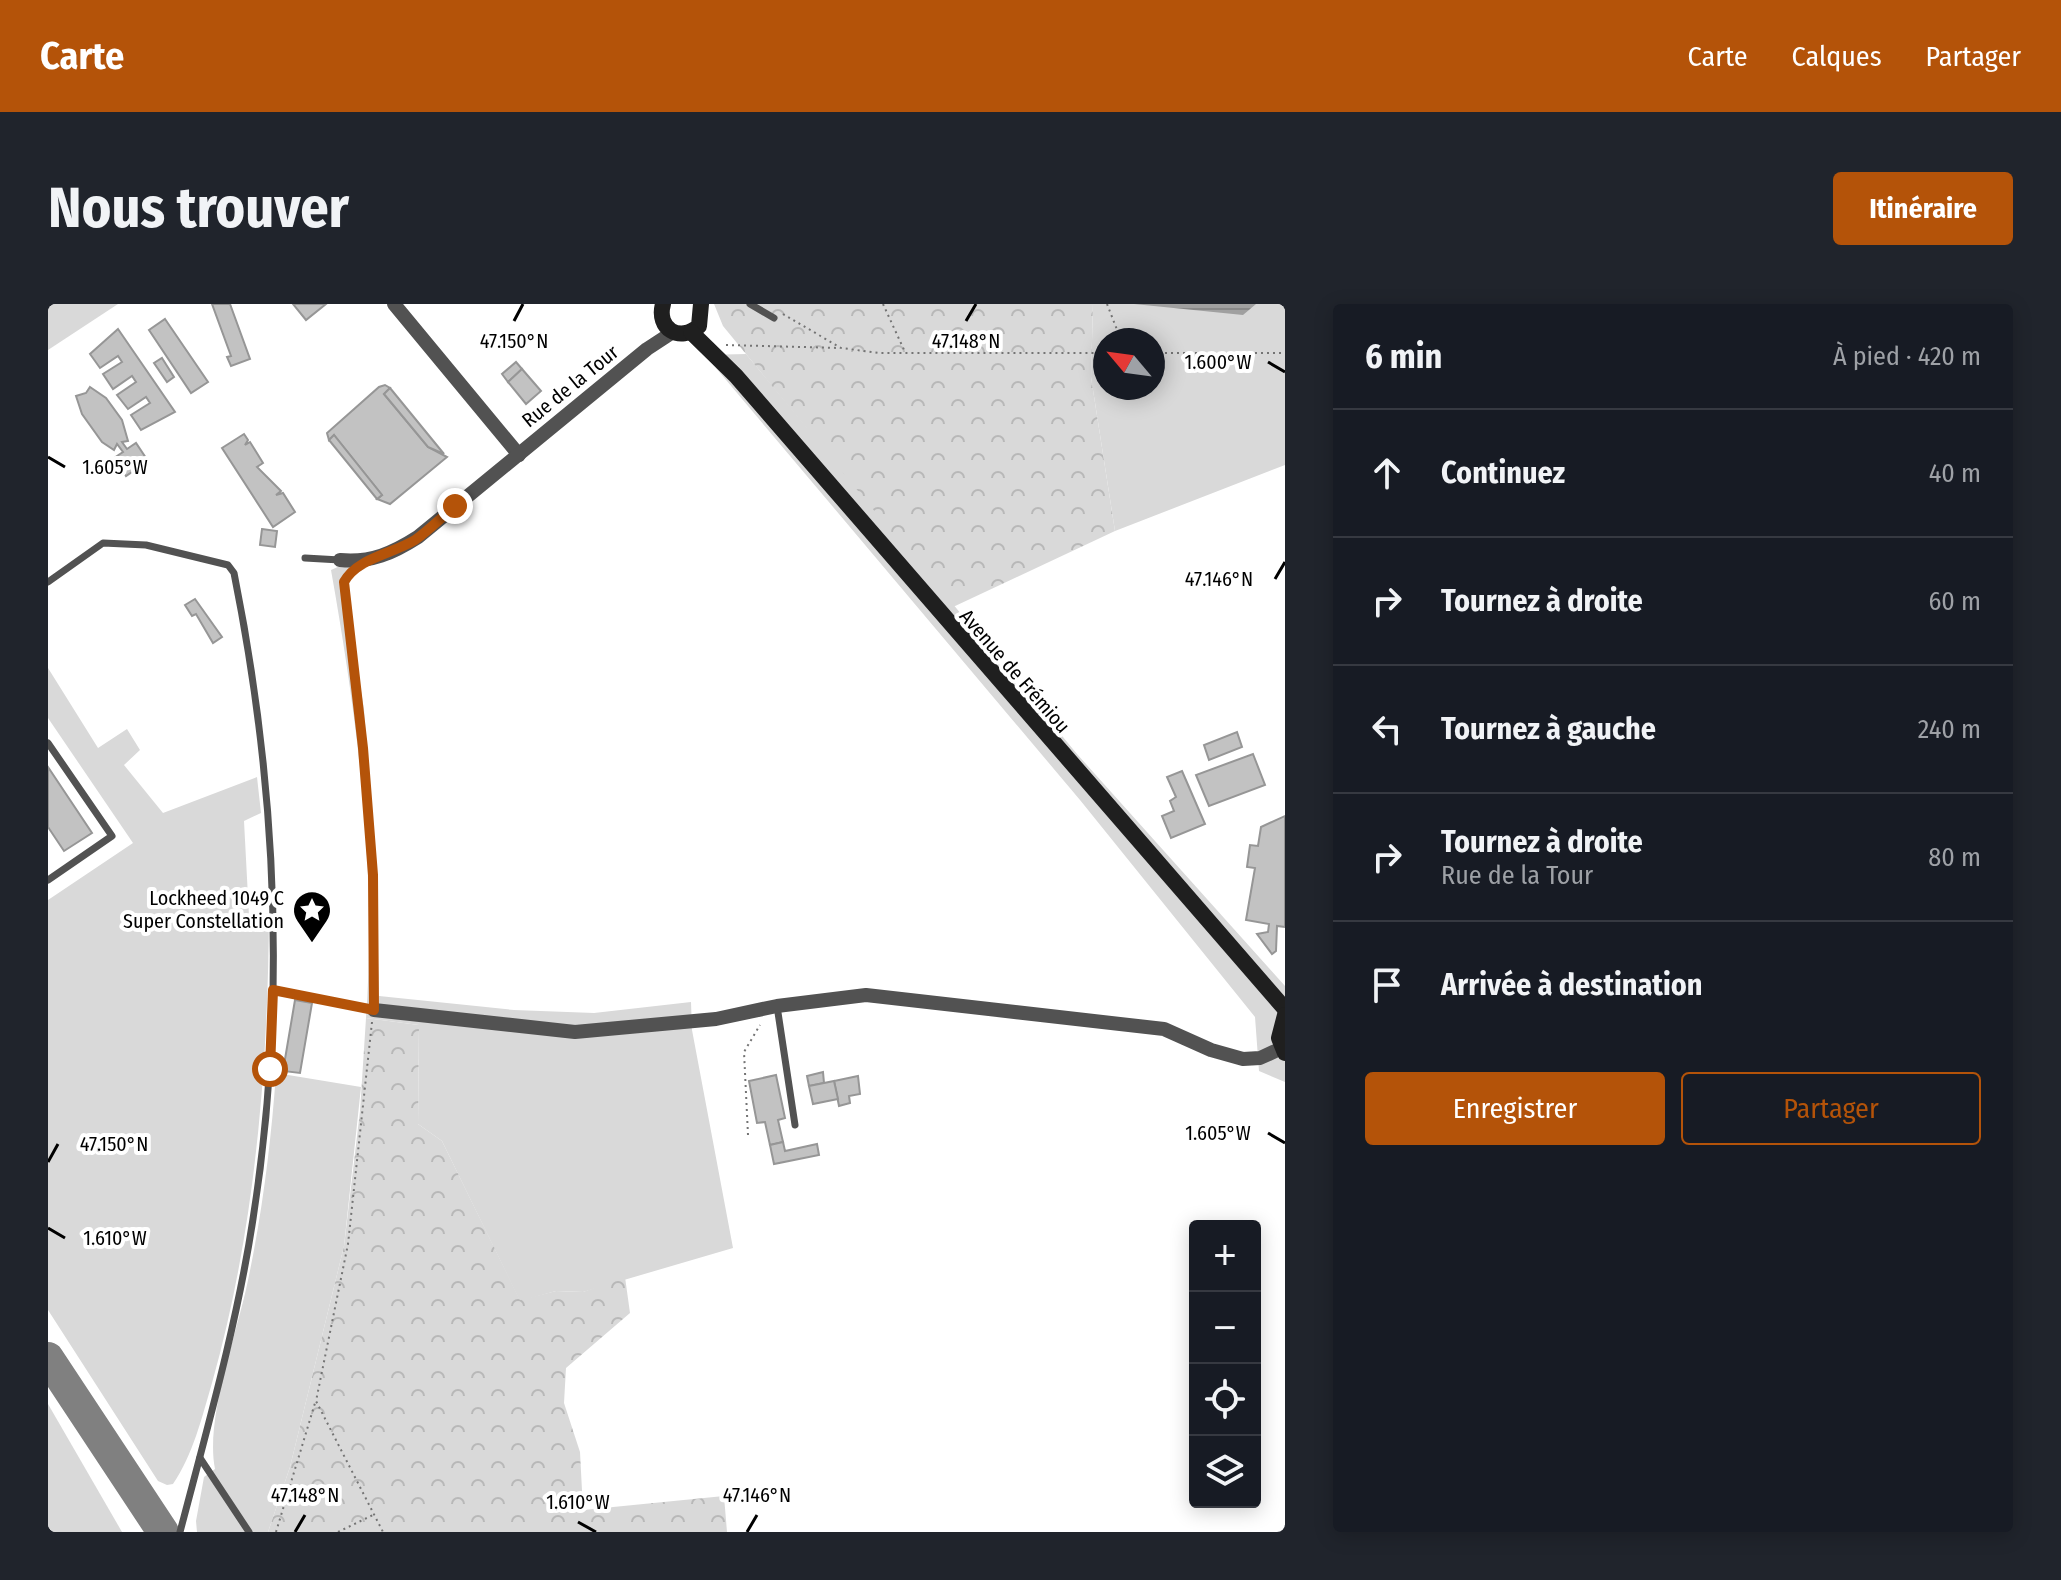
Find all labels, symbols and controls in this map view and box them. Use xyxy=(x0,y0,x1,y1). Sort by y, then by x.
text: Carte xyxy=(40,33,124,79)
text: Carte xyxy=(1688,40,1748,73)
text: Calques xyxy=(1792,40,1882,73)
text: Partager xyxy=(1926,40,2021,73)
button: Itinéraire xyxy=(1833,172,2013,245)
text: Nous trouver xyxy=(48,175,349,242)
north arrow xyxy=(1093,328,1165,400)
text: 47.150°N xyxy=(480,329,548,353)
text: 47.148°N xyxy=(932,329,1000,353)
text: 6 min xyxy=(1365,336,1442,377)
street label: Rue de la Tour xyxy=(517,340,623,432)
text: À pied · 420 m xyxy=(1833,341,1981,372)
text: 1.600°W xyxy=(1185,350,1251,374)
icon: ahead xyxy=(1365,451,1409,495)
text: 1.605°W xyxy=(82,455,148,479)
text: Continuez xyxy=(1441,455,1565,491)
text: 40 m xyxy=(1929,458,1981,489)
route end xyxy=(437,488,473,524)
text: 47.146°N xyxy=(1185,567,1253,591)
icon: right xyxy=(1365,579,1409,623)
text: Tournez à droite xyxy=(1441,583,1643,619)
text: 60 m xyxy=(1928,586,1981,617)
street label: Avenue de Frémiou xyxy=(955,604,1075,738)
icon: left xyxy=(1365,707,1409,751)
text: Tournez à gauche xyxy=(1441,711,1656,747)
text: 240 m xyxy=(1918,714,1981,745)
text: Tournez à droite xyxy=(1441,824,1643,860)
icon: right xyxy=(1365,835,1409,879)
text: 80 m xyxy=(1928,842,1981,873)
text: Rue de la Tour xyxy=(1441,860,1593,891)
place label: Lockheed 1049 C Super Constellation xyxy=(123,886,284,933)
place icon: Lockheed 1049 C Super Constellation xyxy=(291,889,333,944)
icon: arrive xyxy=(1365,963,1409,1007)
text: Arrivée à destination xyxy=(1441,967,1702,1003)
route start xyxy=(252,1051,288,1087)
button: Enregistrer xyxy=(1365,1072,1665,1145)
button: Partager xyxy=(1681,1072,1981,1145)
text: 1.605°W xyxy=(1185,1121,1251,1145)
text: 47.150°N xyxy=(80,1132,148,1156)
map controls xyxy=(1189,1220,1261,1508)
button: + xyxy=(1189,1220,1261,1292)
text: 1.610°W xyxy=(83,1226,147,1250)
button: − xyxy=(1189,1292,1261,1364)
button: locate xyxy=(1189,1364,1261,1436)
button: layers xyxy=(1189,1436,1261,1508)
text: 47.148°N xyxy=(271,1483,339,1507)
text: 47.146°N xyxy=(723,1483,791,1507)
text: 1.610°W xyxy=(546,1490,610,1514)

